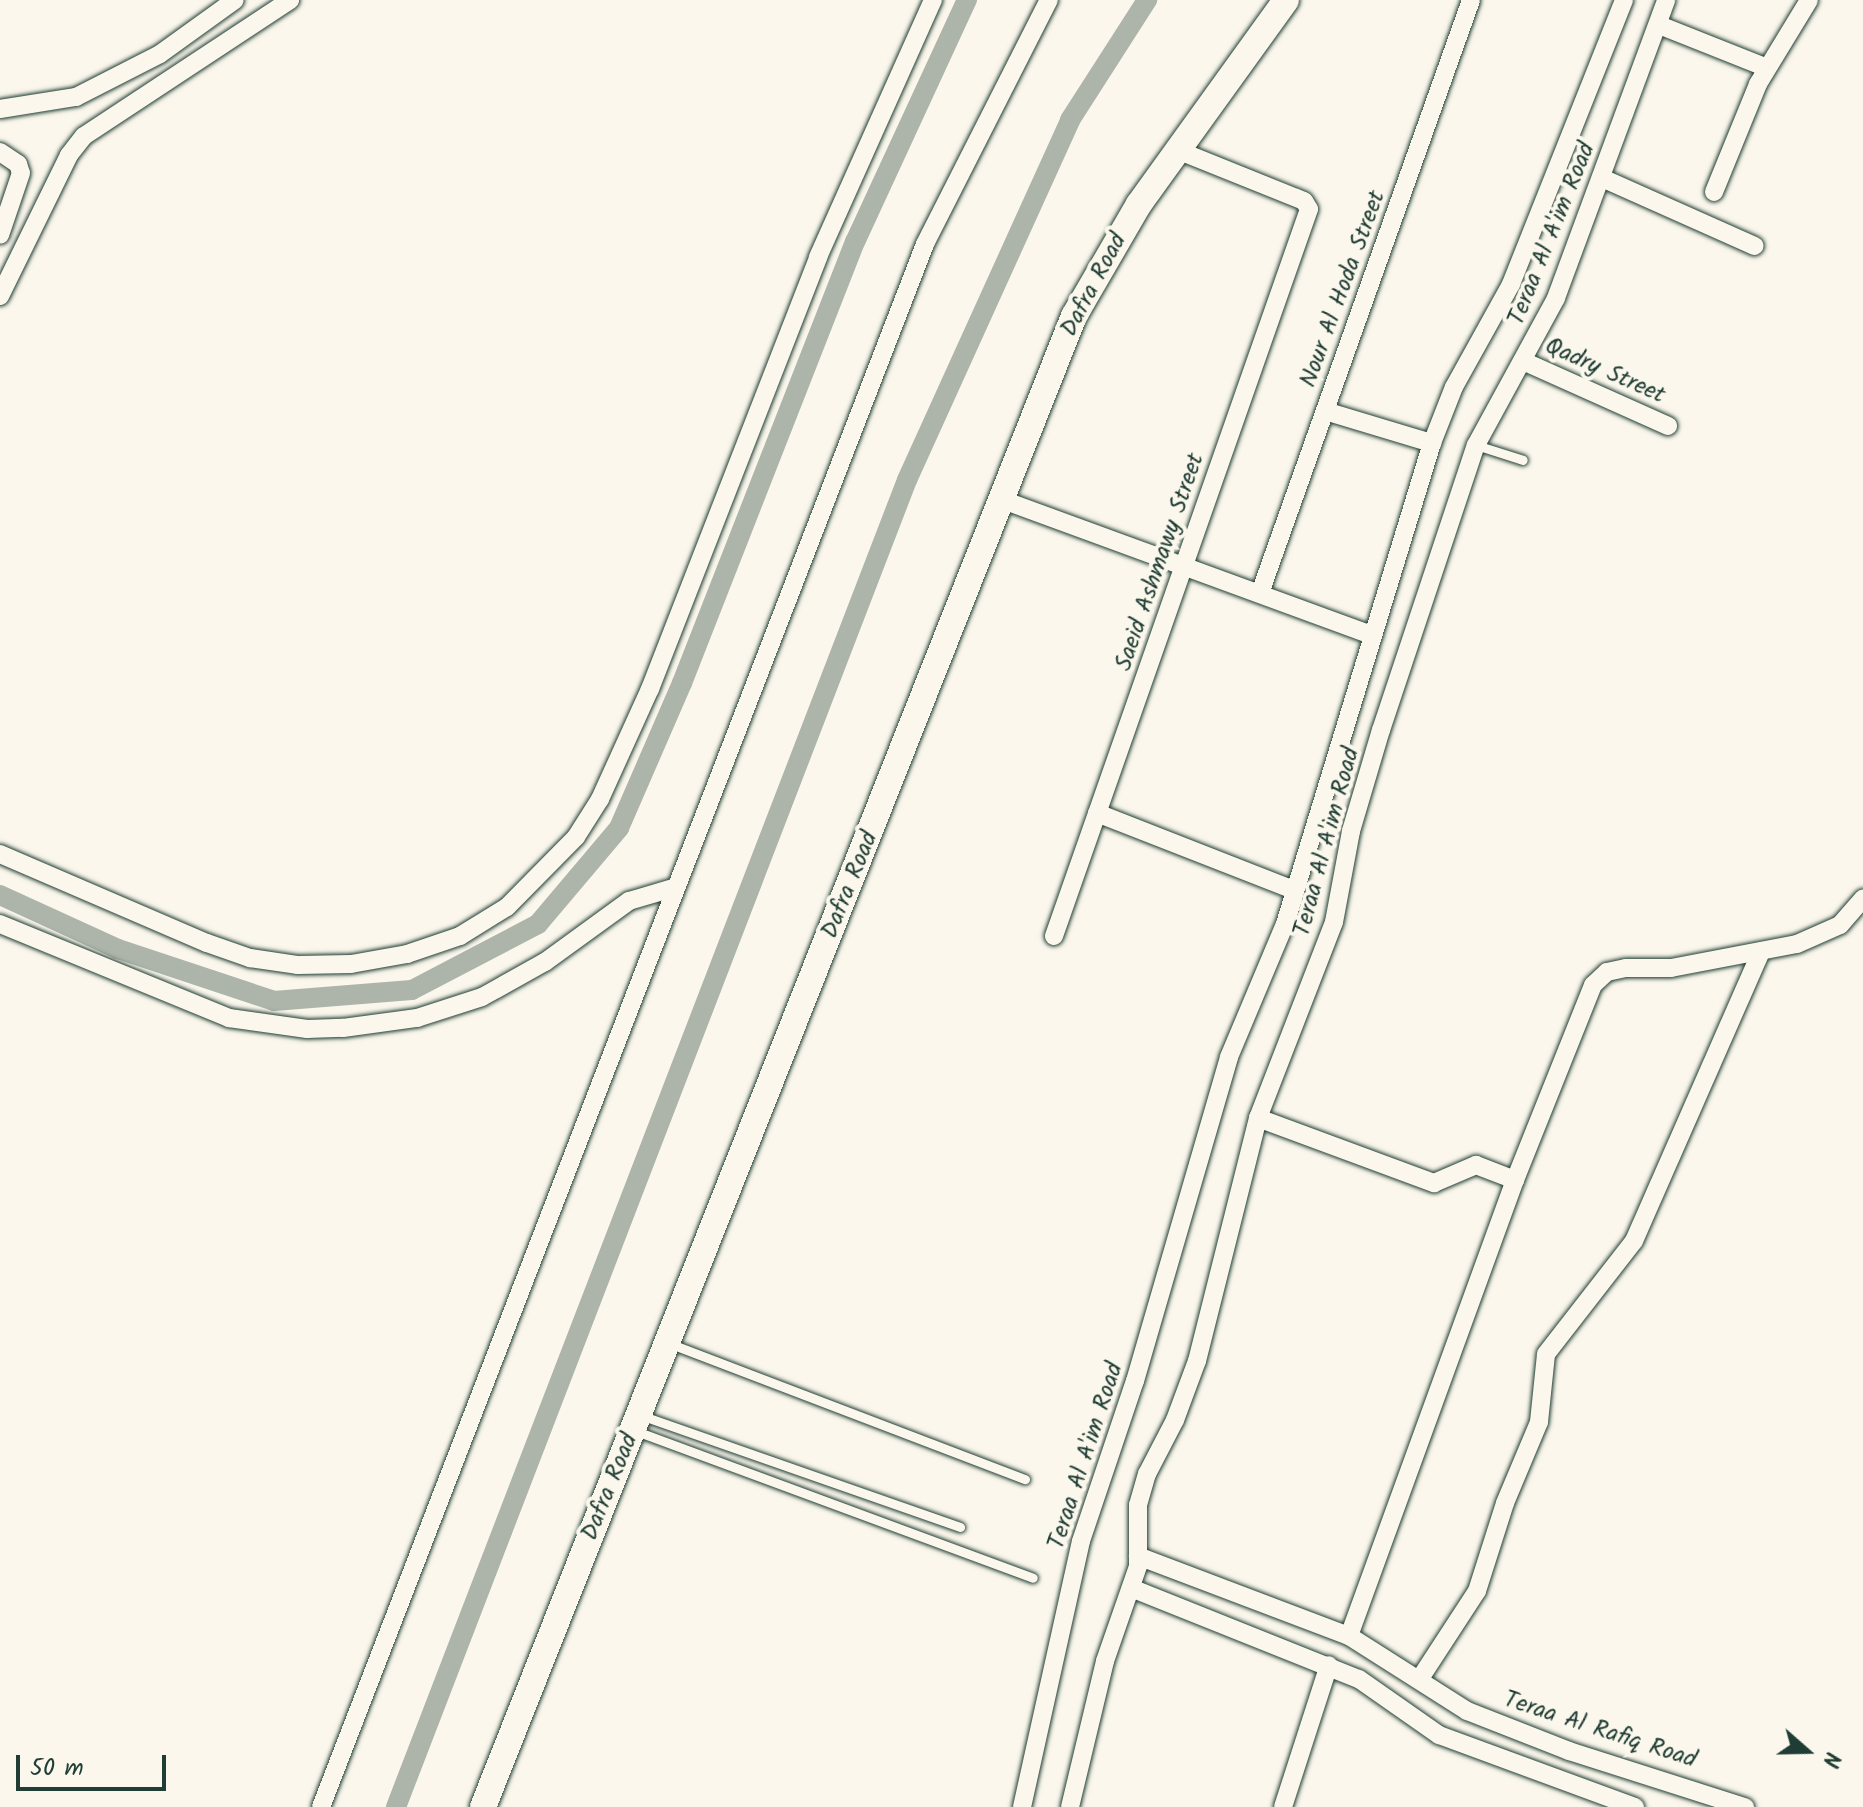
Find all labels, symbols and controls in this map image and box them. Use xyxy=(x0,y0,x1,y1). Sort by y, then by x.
street label: Teraa Al A'im Road xyxy=(1502,138,1602,330)
street label: Nour Al Hoda Street xyxy=(1294,187,1392,391)
street label: Dafra Road xyxy=(1055,228,1133,342)
street label: Qadry Street xyxy=(1541,332,1669,410)
street label: Saeid Ashmawy Street xyxy=(1109,450,1211,674)
street label: Teraa Al A'im Road xyxy=(1288,744,1366,940)
street label: Dafra Road xyxy=(816,827,884,943)
street label: Teraa Al A'im Road xyxy=(1042,1359,1130,1553)
street label: Dafra Road xyxy=(576,1429,644,1545)
street label: Teraa Al Rafiq Road xyxy=(1500,1685,1700,1775)
north arrow xyxy=(1767,1711,1847,1791)
scale bar xyxy=(20,1739,170,1789)
text: N xyxy=(1811,1747,1849,1772)
text: 50 m xyxy=(30,1749,84,1788)

